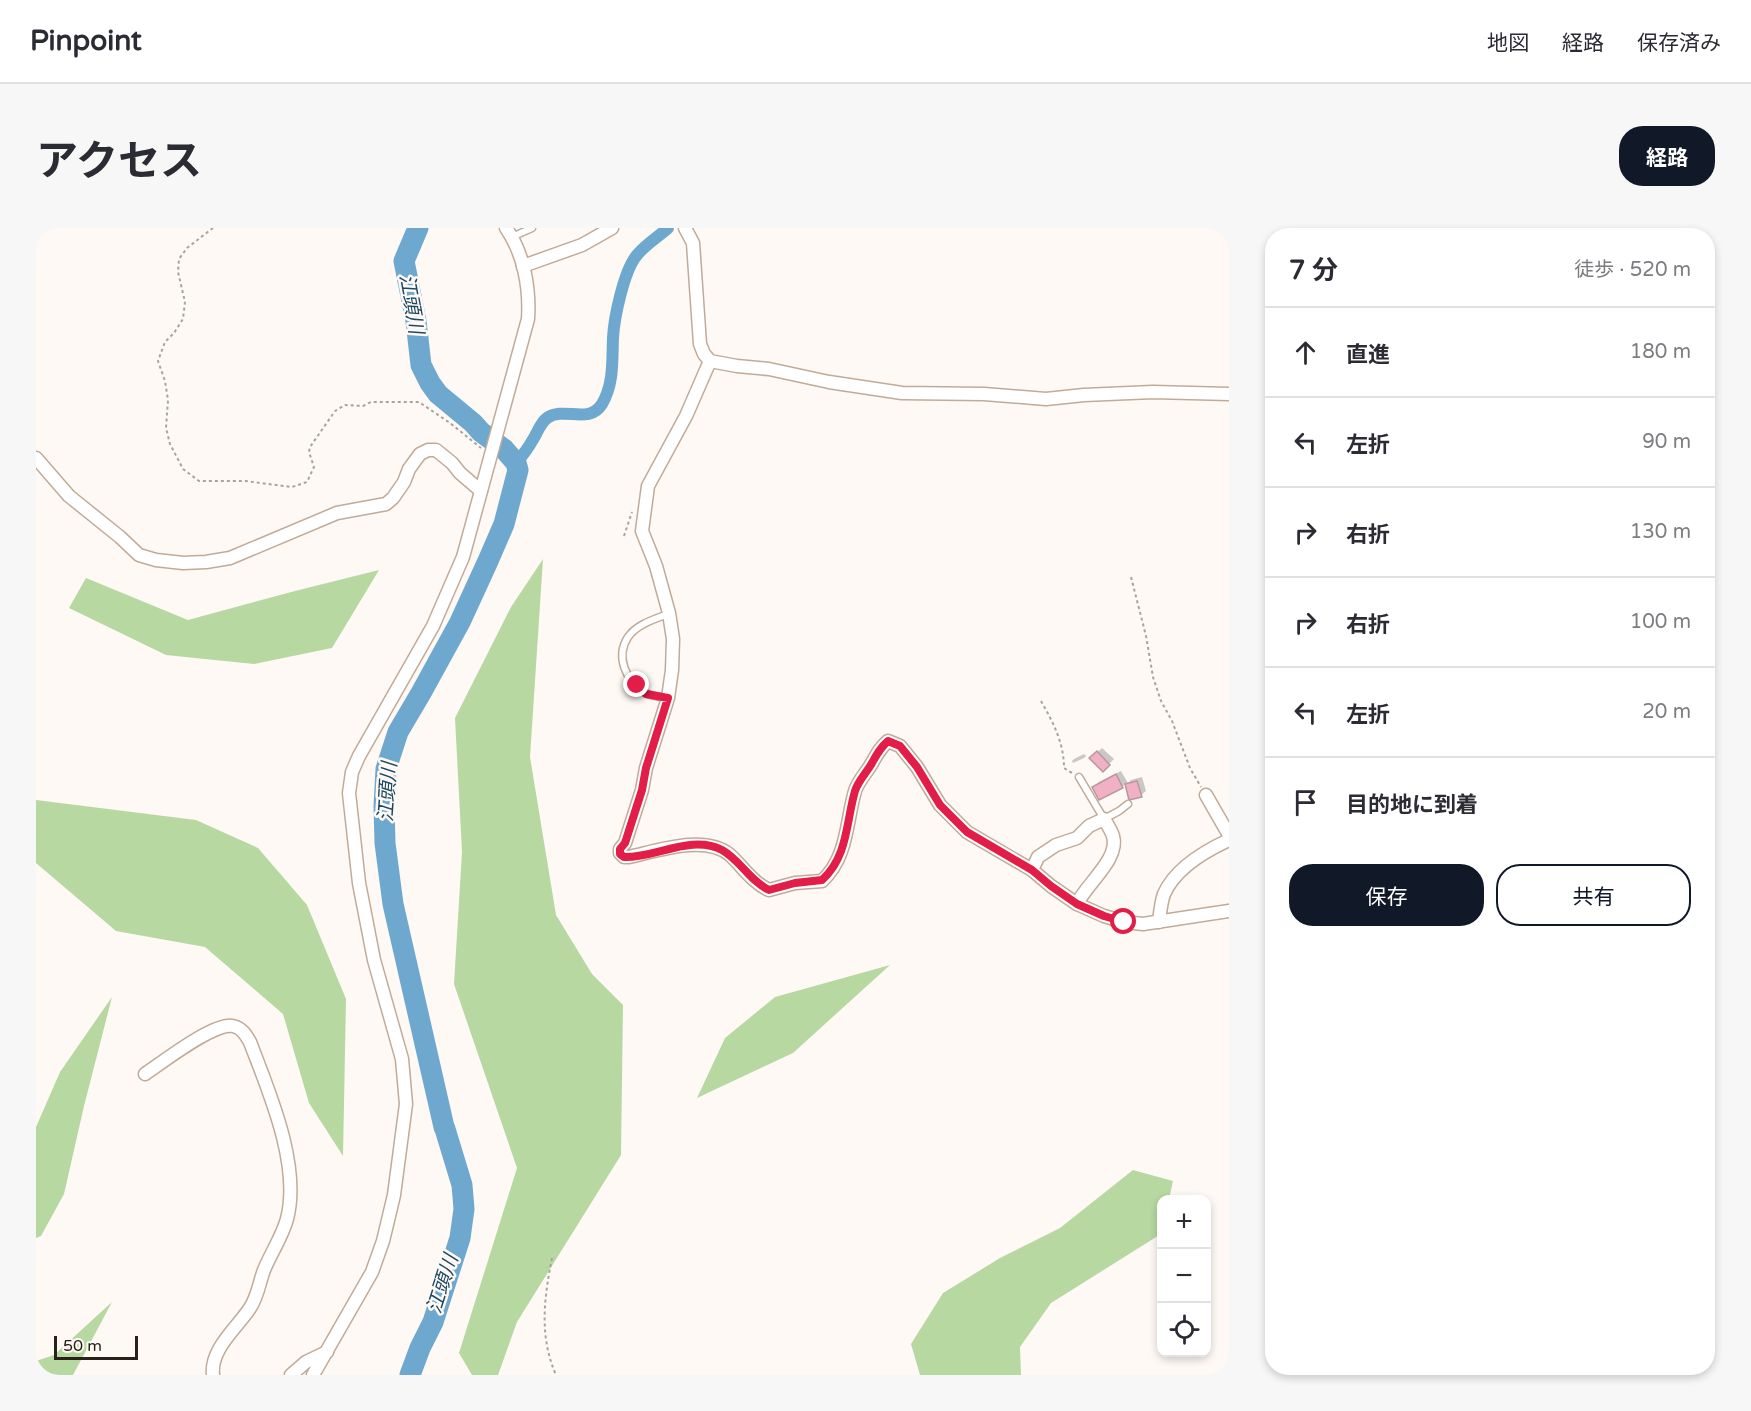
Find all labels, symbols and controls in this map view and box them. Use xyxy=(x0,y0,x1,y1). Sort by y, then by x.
text: Pinpoint xyxy=(30,24,142,58)
text: 地図 xyxy=(1487,31,1529,56)
text: 経路 xyxy=(1562,31,1604,56)
text: 保存済み xyxy=(1637,31,1721,56)
button: 経路 xyxy=(1619,126,1715,186)
text: アクセス xyxy=(36,136,202,187)
text: 7 分 xyxy=(1289,255,1338,286)
text: 徒歩 · 520 m xyxy=(1574,258,1691,282)
water label: 江頭川 xyxy=(394,272,428,338)
icon: ahead xyxy=(1289,336,1322,369)
text: 180 m xyxy=(1630,340,1691,364)
text: 直進 xyxy=(1346,342,1390,368)
icon: left xyxy=(1289,426,1322,459)
text: 90 m xyxy=(1642,430,1691,454)
text: 左折 xyxy=(1346,432,1390,458)
icon: right xyxy=(1289,516,1322,549)
text: 130 m xyxy=(1630,520,1691,544)
text: 右折 xyxy=(1346,522,1390,548)
icon: right xyxy=(1289,606,1322,639)
text: 100 m xyxy=(1630,610,1691,634)
text: 右折 xyxy=(1346,612,1390,638)
route end xyxy=(623,671,649,697)
icon: left xyxy=(1289,696,1322,729)
text: 20 m xyxy=(1642,700,1691,724)
text: 左折 xyxy=(1346,702,1390,728)
water label: 江頭川 xyxy=(374,759,402,823)
icon: arrive xyxy=(1289,786,1322,819)
text: 目的地に到着 xyxy=(1346,792,1478,818)
button: 保存 xyxy=(1289,864,1484,926)
button: 共有 xyxy=(1496,864,1691,926)
route start xyxy=(1110,908,1136,934)
map controls xyxy=(1157,1195,1211,1357)
button: + xyxy=(1157,1195,1211,1249)
button: − xyxy=(1157,1249,1211,1303)
water label: 江頭川 xyxy=(422,1250,464,1316)
button: locate xyxy=(1157,1303,1211,1357)
scale bar xyxy=(54,1333,138,1360)
text: 50 m xyxy=(63,1336,102,1356)

